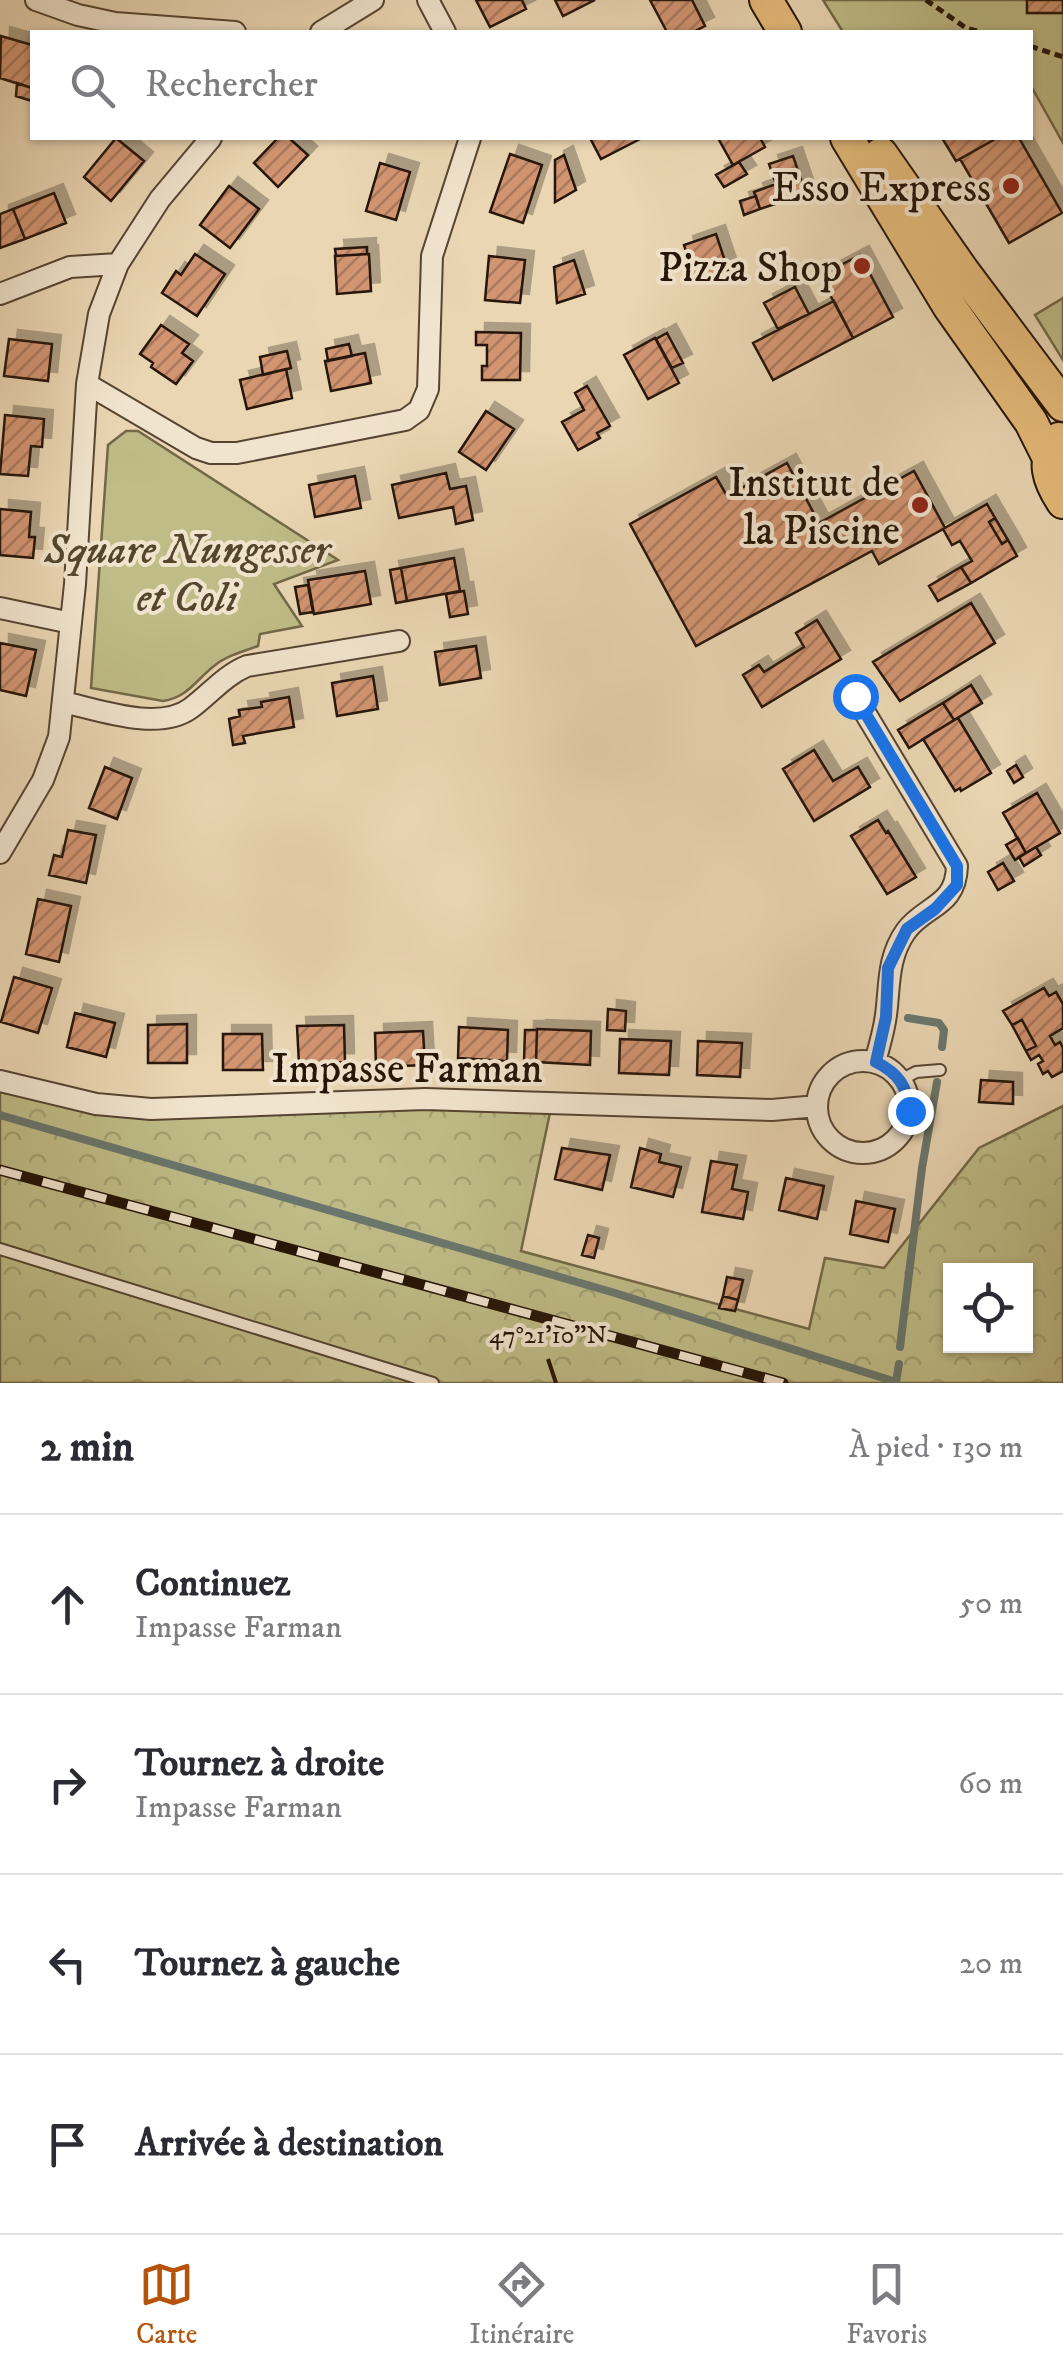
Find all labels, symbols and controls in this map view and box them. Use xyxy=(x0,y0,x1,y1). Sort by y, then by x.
search box xyxy=(30,30,1033,140)
icon: search xyxy=(65,58,120,113)
text: Rechercher xyxy=(145,61,318,109)
place label: Esso Express xyxy=(771,163,991,215)
marker: Esso Express xyxy=(1000,175,1022,197)
place label: Pizza Shop xyxy=(658,243,842,295)
marker: Pizza Shop xyxy=(851,255,873,277)
place label: Institut de la Piscine xyxy=(728,458,900,558)
marker: Institut de la Piscine xyxy=(909,494,931,516)
park label: Square Nungesser et Coli xyxy=(43,525,333,625)
route start xyxy=(833,674,879,720)
street label: Impasse Farman xyxy=(271,1044,543,1096)
route end xyxy=(888,1089,934,1135)
map controls xyxy=(943,1263,1033,1353)
button: locate xyxy=(943,1263,1033,1353)
text: 47°21'10"N xyxy=(489,1320,607,1351)
text: 2 min xyxy=(40,1422,134,1474)
text: À pied · 130 m xyxy=(849,1428,1023,1468)
text: Continuez xyxy=(135,1560,291,1608)
icon: ahead xyxy=(40,1577,95,1632)
text: 50 m xyxy=(959,1584,1023,1624)
text: Impasse Farman xyxy=(135,1608,342,1648)
text: Tournez à droite xyxy=(135,1740,384,1788)
icon: right xyxy=(40,1757,95,1812)
text: 60 m xyxy=(958,1764,1023,1804)
text: Impasse Farman xyxy=(135,1788,342,1828)
icon: left xyxy=(40,1937,95,1992)
text: Tournez à gauche xyxy=(135,1940,400,1988)
text: 20 m xyxy=(959,1944,1023,1984)
icon: arrive xyxy=(40,2117,95,2172)
text: Arrivée à destination xyxy=(135,2120,443,2168)
tab: Carte xyxy=(136,2257,197,2352)
tab: Itinéraire xyxy=(469,2257,574,2352)
tab: Favoris xyxy=(846,2257,927,2352)

